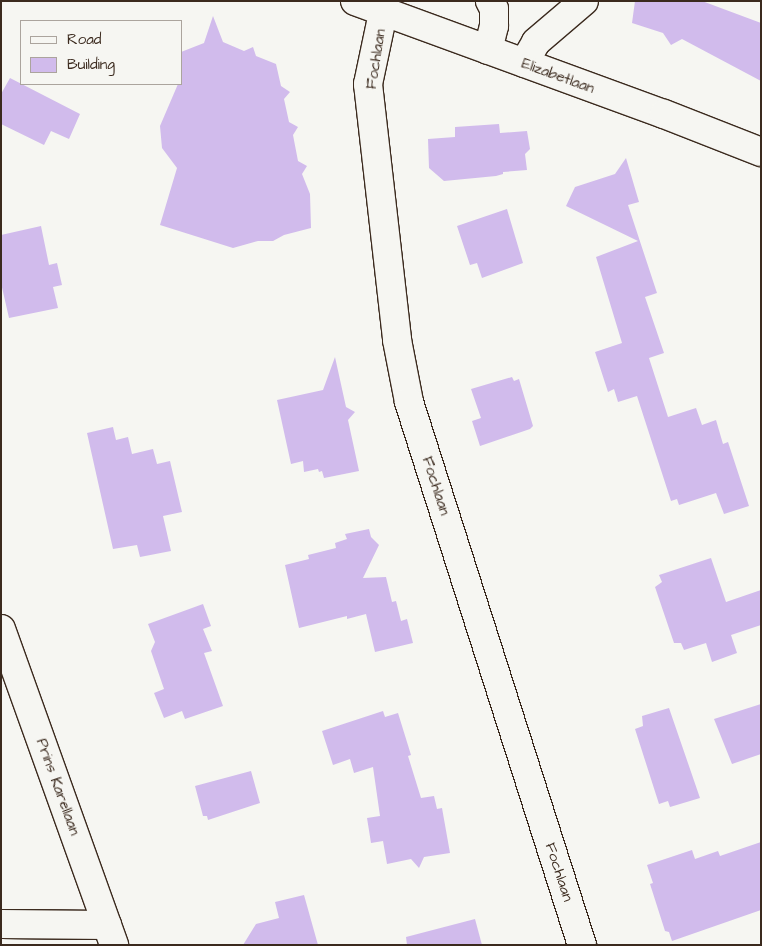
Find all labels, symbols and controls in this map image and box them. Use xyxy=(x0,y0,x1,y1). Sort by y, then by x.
legend xyxy=(20,20,182,85)
street label: Fochlaan xyxy=(362,28,390,90)
text: Road xyxy=(67,29,101,50)
text: Building xyxy=(67,54,115,75)
street label: Elizabetlaan xyxy=(519,54,597,98)
street label: Fochlaan xyxy=(418,454,454,518)
street label: Prins Karellaan xyxy=(32,736,84,838)
street label: Fochlaan xyxy=(541,840,577,904)

